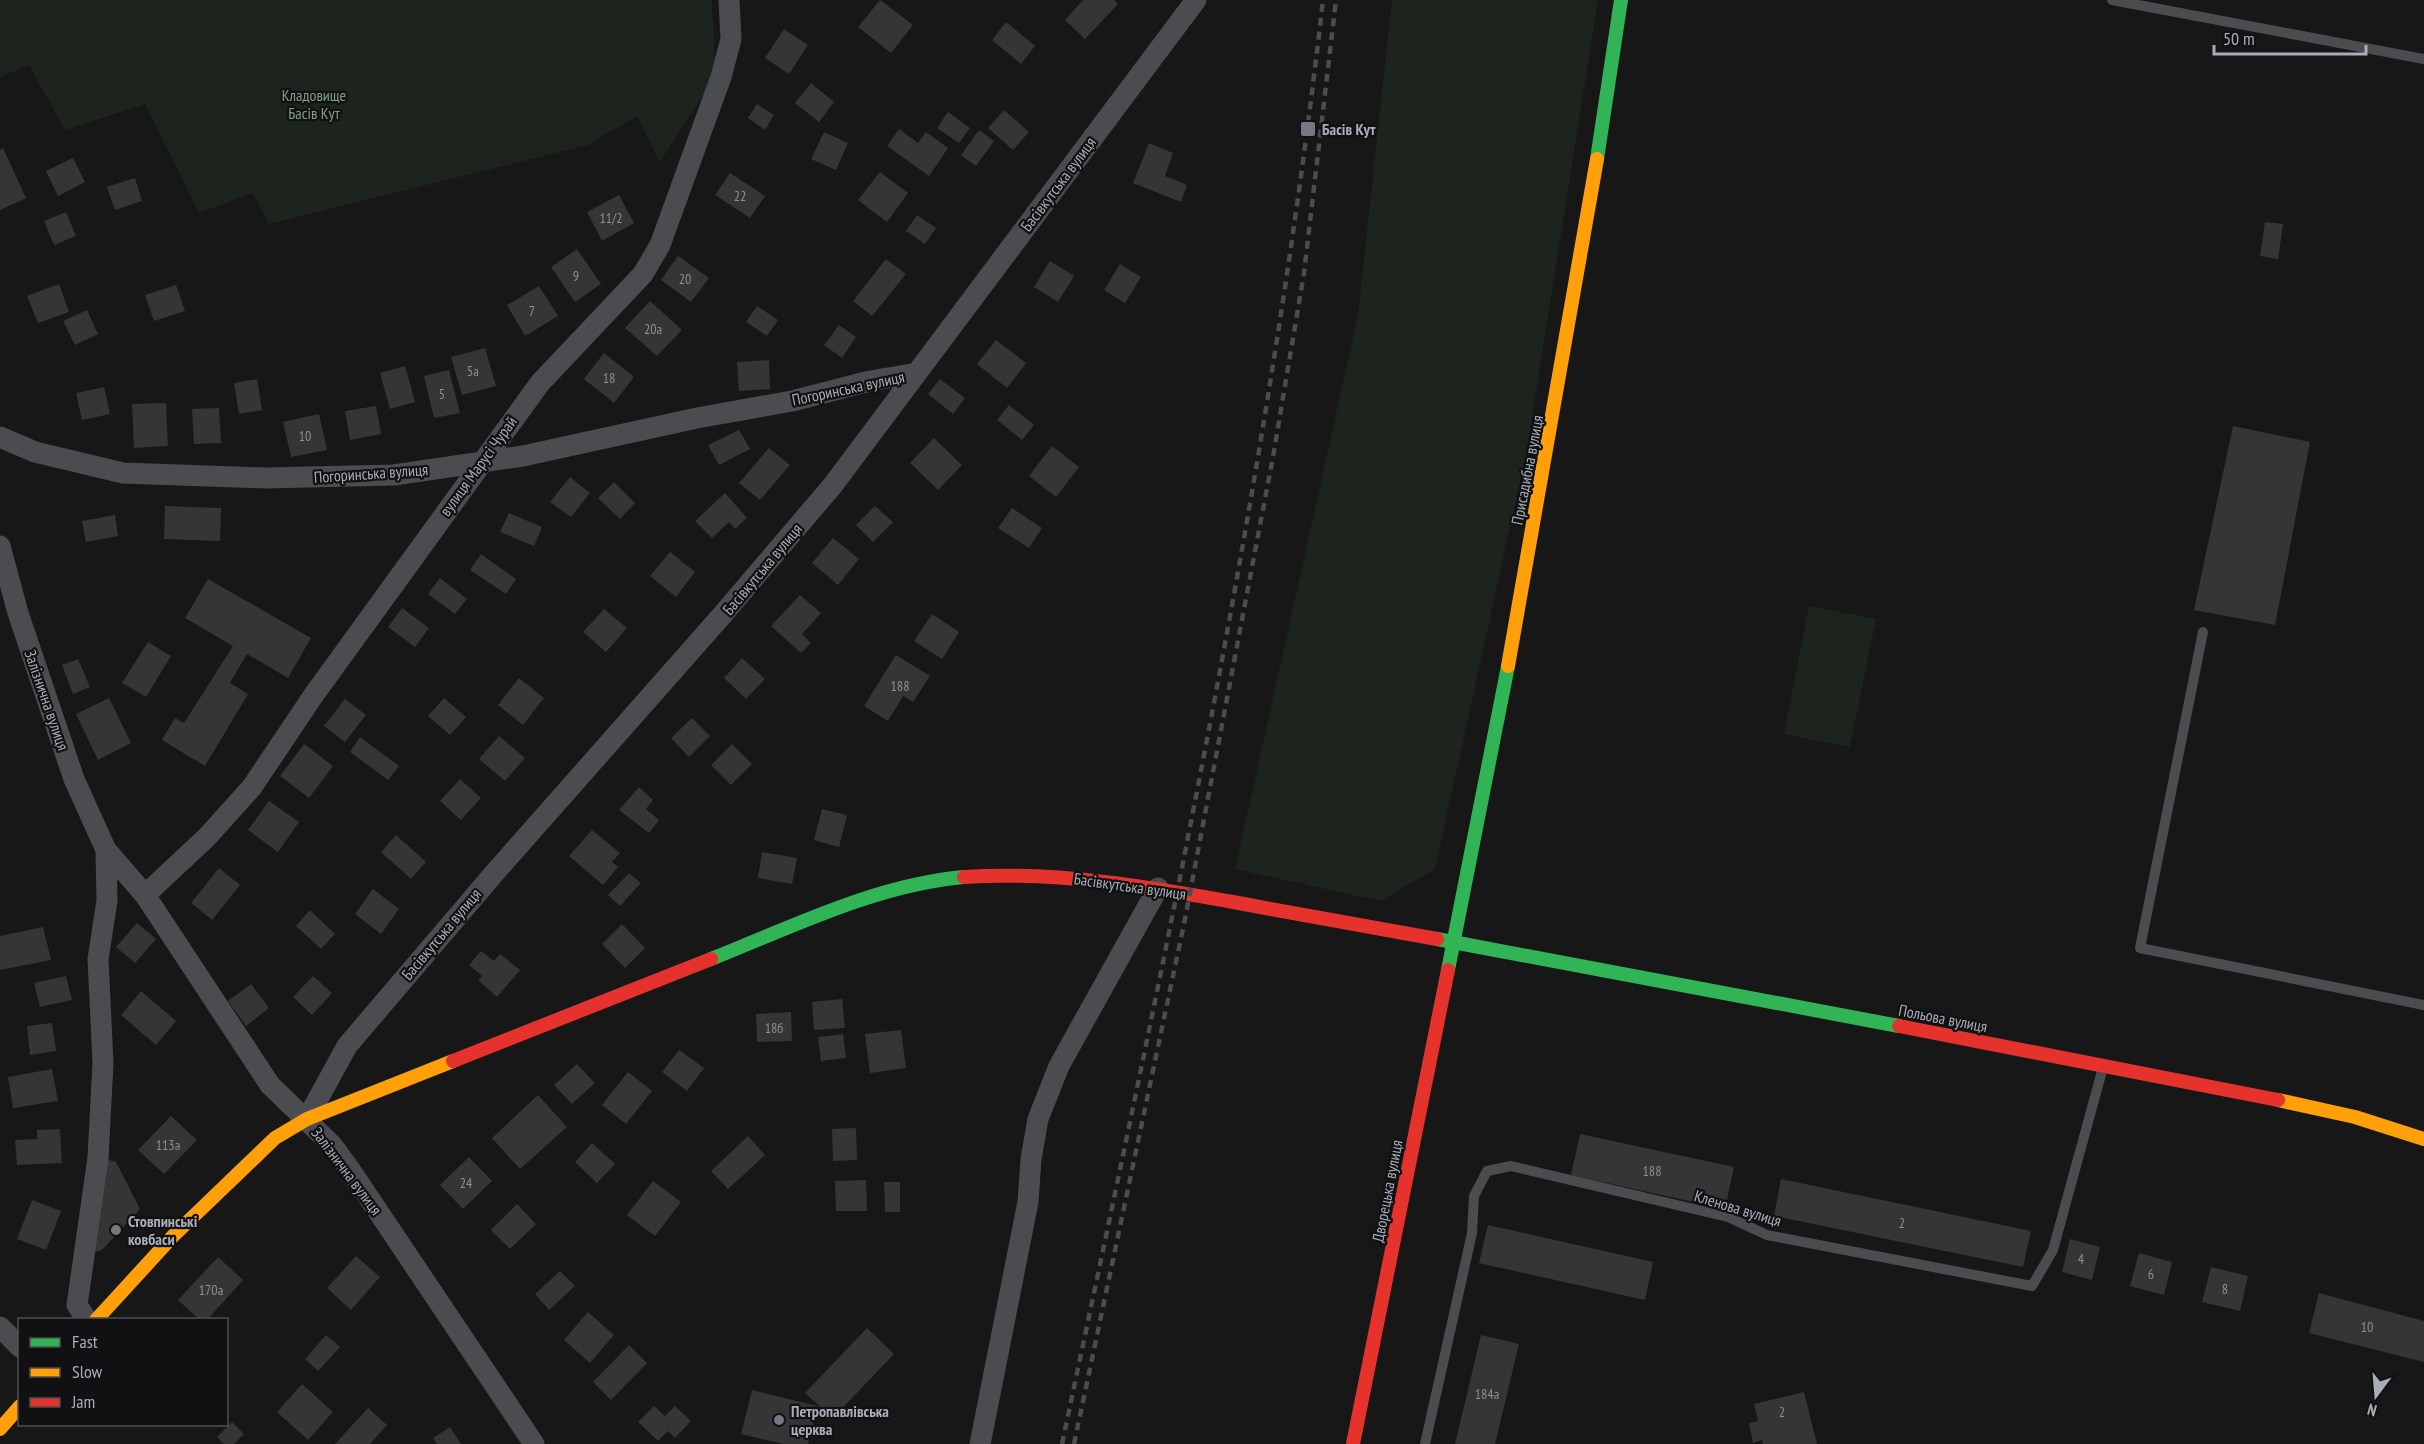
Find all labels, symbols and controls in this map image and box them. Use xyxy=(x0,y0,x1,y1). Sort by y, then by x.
scale bar xyxy=(2214,18,2366,56)
text: 50 m xyxy=(2223,27,2255,50)
park label: Кладовище Басів Кут xyxy=(282,85,346,123)
place label: Басів Кут xyxy=(1322,119,1376,139)
marker: Басів Кут xyxy=(1299,120,1317,138)
street label: Басівкутська вулиця xyxy=(1016,133,1100,235)
house number: 22 xyxy=(734,187,746,205)
house number: 11/2 xyxy=(599,209,623,227)
house number: 9 xyxy=(573,267,579,285)
house number: 20 xyxy=(679,270,691,288)
house number: 7 xyxy=(529,302,535,320)
house number: 20а xyxy=(644,320,662,338)
house number: 5а xyxy=(467,362,479,380)
street label: Погоринська вулиця xyxy=(790,366,906,410)
house number: 18 xyxy=(603,369,615,387)
house number: 5 xyxy=(439,385,445,403)
street label: вулиця Марусі Чурай xyxy=(435,412,521,520)
street label: Присадибна вулиця xyxy=(1507,413,1547,527)
house number: 10 xyxy=(299,427,311,445)
street label: Погоринська вулиця xyxy=(313,459,429,487)
street label: Басівкутська вулиця xyxy=(718,519,806,619)
street label: Залізнична вулиця xyxy=(20,647,74,753)
house number: 188 xyxy=(891,677,909,695)
street label: Басівкутська вулиця xyxy=(1073,868,1187,904)
street label: Басівкутська вулиця xyxy=(397,884,485,984)
street label: Польова вулиця xyxy=(1897,1000,1989,1036)
house number: 18б xyxy=(765,1019,783,1037)
street label: Залізнична вулиця xyxy=(307,1123,387,1219)
house number: 113а xyxy=(156,1136,180,1154)
street label: Дворецька вулиця xyxy=(1367,1138,1407,1244)
house number: 188 xyxy=(1643,1162,1661,1180)
house number: 24 xyxy=(460,1174,473,1192)
street label: Кленова вулиця xyxy=(1692,1185,1784,1231)
place label: Стовпинські ковбаси xyxy=(128,1211,198,1249)
house number: 2 xyxy=(1899,1214,1905,1232)
marker: Стовпинські ковбаси xyxy=(109,1223,123,1237)
house number: 4 xyxy=(2078,1250,2085,1268)
house number: 6 xyxy=(2148,1265,2154,1283)
house number: 8 xyxy=(2222,1280,2228,1298)
house number: 170а xyxy=(199,1281,223,1299)
legend xyxy=(18,1318,228,1426)
house number: 10 xyxy=(2361,1318,2373,1336)
text: Fast xyxy=(72,1330,98,1353)
text: Slow xyxy=(72,1360,103,1383)
north arrow xyxy=(2346,1366,2406,1426)
house number: 184а xyxy=(1475,1385,1499,1403)
text: Jam xyxy=(71,1390,95,1413)
text: N xyxy=(2365,1400,2379,1421)
place label: Петропавлівська церква xyxy=(791,1401,889,1439)
house number: 2 xyxy=(1779,1403,1785,1421)
marker: Петропавлівська церква xyxy=(772,1413,786,1427)

